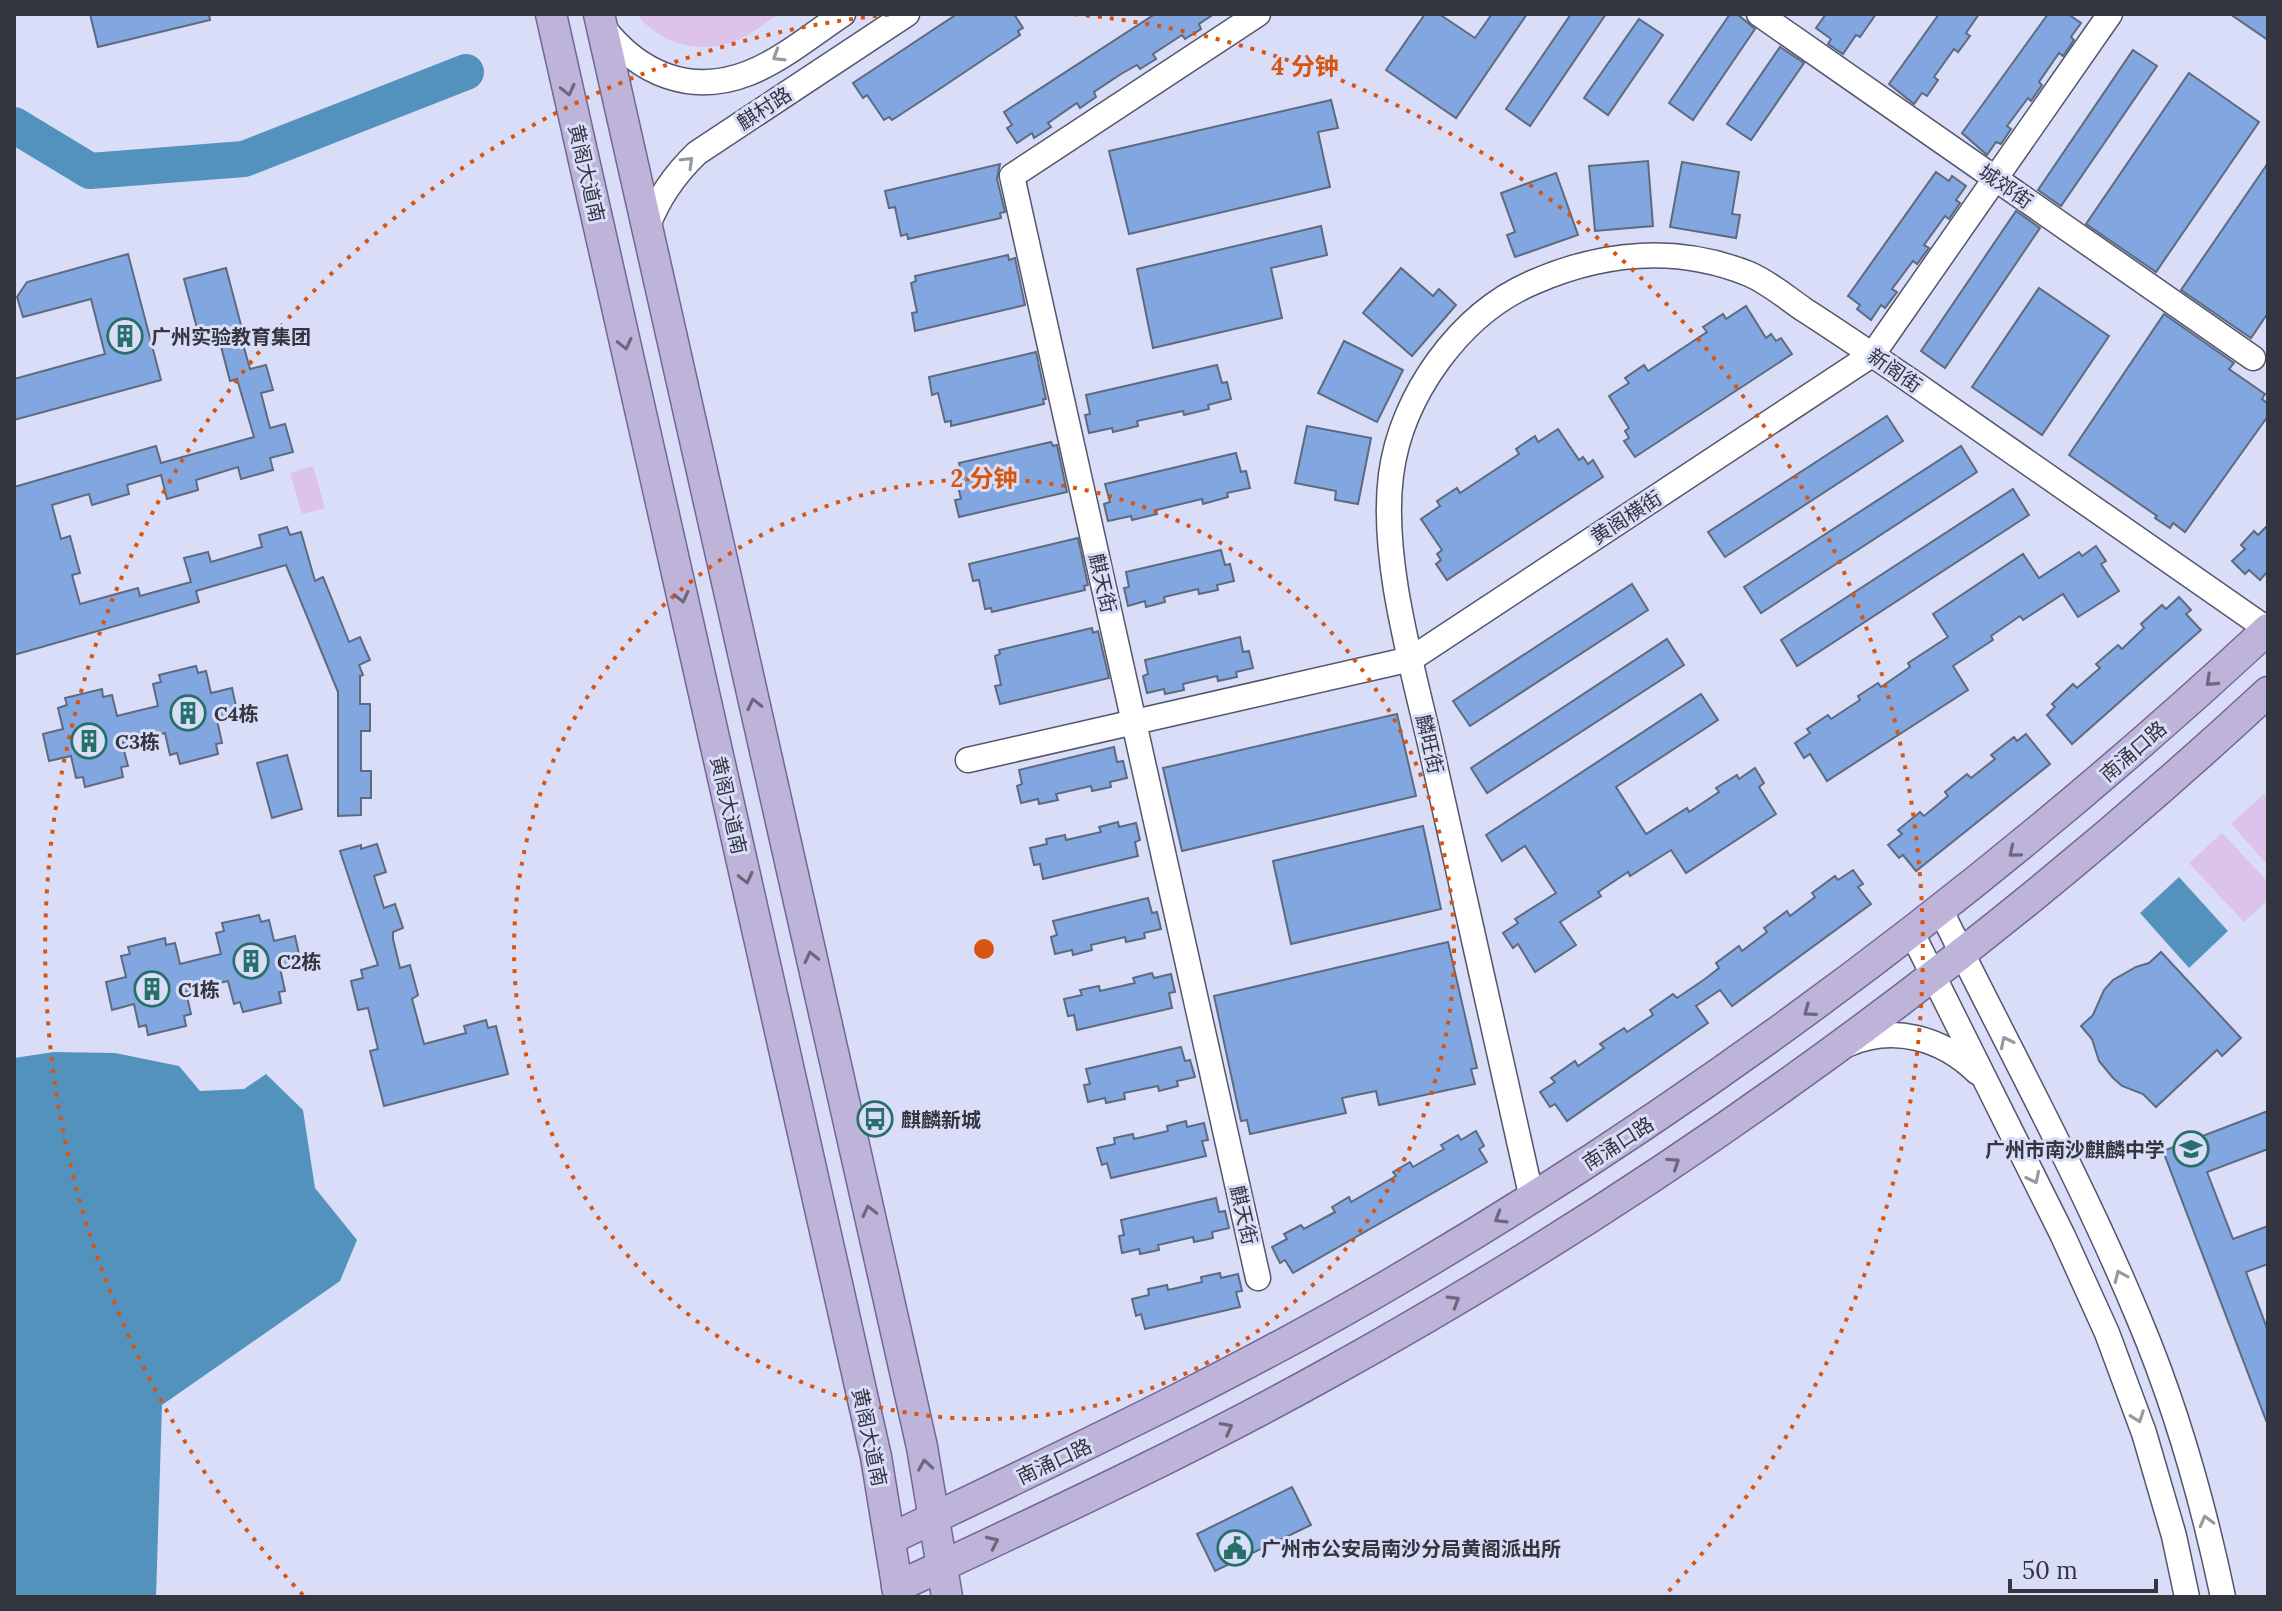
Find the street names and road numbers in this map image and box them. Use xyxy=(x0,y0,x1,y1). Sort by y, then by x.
street label: 麒村路 xyxy=(732,81,796,135)
street label: 黄阁大道南 xyxy=(564,121,610,225)
street label: 城郊街 xyxy=(1974,159,2038,213)
street label: 新阁街 xyxy=(1863,343,1927,397)
street label: 黄阁横街 xyxy=(1586,485,1666,549)
street label: 麒天街 xyxy=(1084,551,1122,615)
street label: 麟旺街 xyxy=(1411,712,1449,776)
street label: 南涌口路 xyxy=(2095,715,2171,787)
street label: 黄阁大道南 xyxy=(706,753,752,857)
street label: 南涌口路 xyxy=(1578,1111,1658,1175)
street label: 麒天街 xyxy=(1225,1183,1263,1247)
street label: 黄阁大道南 xyxy=(847,1385,893,1489)
street label: 南涌口路 xyxy=(1012,1433,1096,1489)

